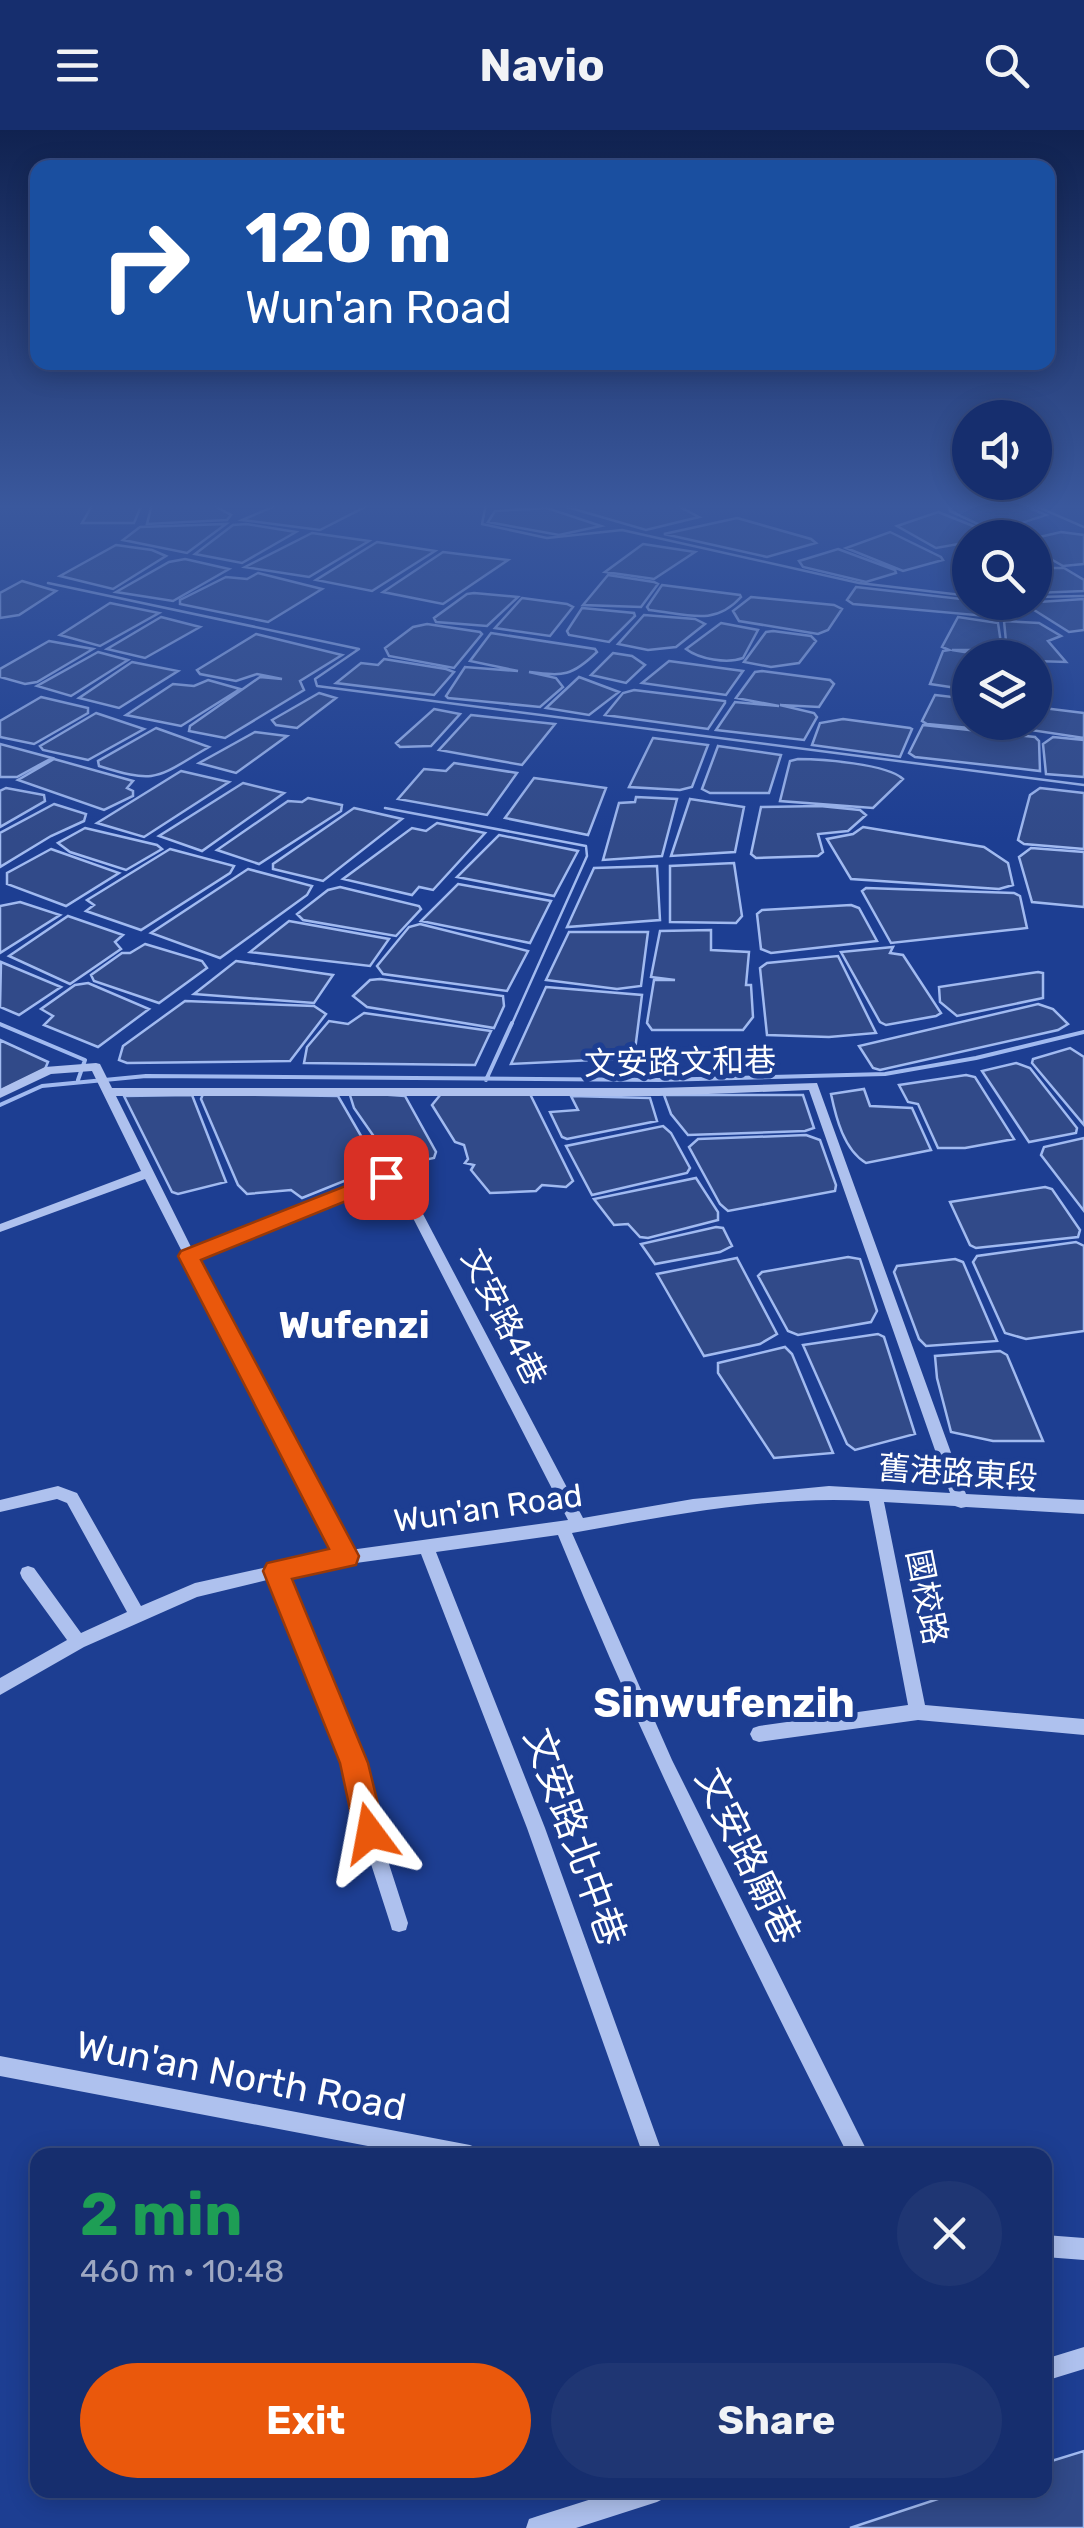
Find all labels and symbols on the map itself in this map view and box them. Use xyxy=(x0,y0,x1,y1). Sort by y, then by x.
street label: 文安路文和巷 xyxy=(584,1041,776,1083)
pin xyxy=(344,1135,429,1220)
street label: 文安路4巷 xyxy=(454,1242,554,1392)
district label: Wufenzi xyxy=(278,1302,430,1348)
street label: 舊港路東段 xyxy=(877,1448,1039,1498)
street label: Wun'an Road xyxy=(391,1476,585,1540)
street label: 國校路 xyxy=(899,1546,955,1648)
district label: Sinwufenzih xyxy=(593,1678,855,1728)
street label: 文安路北中巷 xyxy=(514,1722,636,1952)
street label: 文安路廟巷 xyxy=(686,1761,810,1951)
position arrow xyxy=(318,1781,422,1885)
street label: Wun'an North Road xyxy=(72,2021,410,2131)

